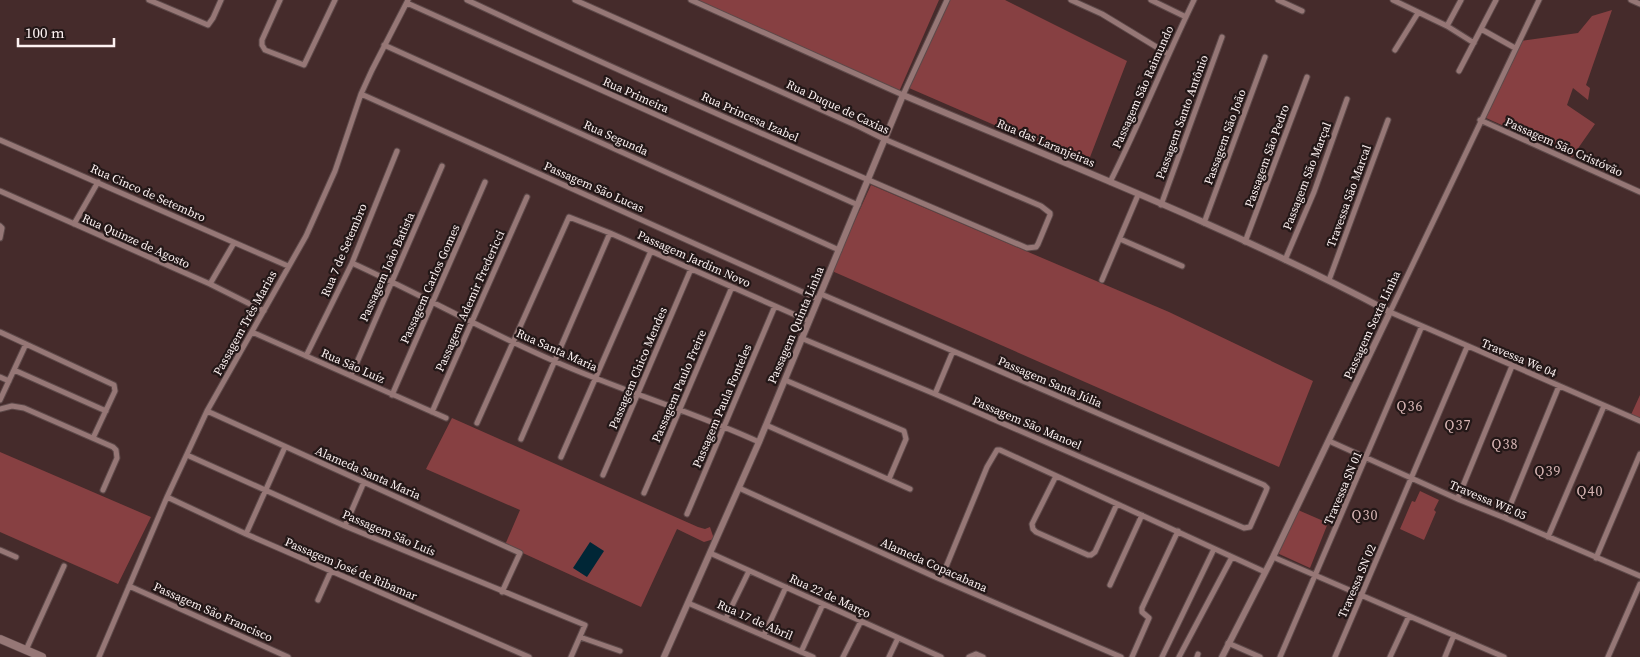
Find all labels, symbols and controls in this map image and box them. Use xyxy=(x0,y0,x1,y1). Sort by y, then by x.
scale bar xyxy=(18,15,114,47)
text: 100 m xyxy=(25,22,65,43)
street label: Passagem São Raimundo xyxy=(1109,23,1178,151)
street label: Passagem Santo Antônio xyxy=(1152,52,1212,181)
street label: Rua Primeira xyxy=(600,73,672,117)
street label: Rua Duque de Caxias xyxy=(784,76,892,138)
street label: Passagem São João xyxy=(1200,87,1250,187)
street label: Rua Princesa Izabel xyxy=(699,88,802,146)
street label: Passagem São Pedro xyxy=(1241,102,1293,210)
street label: Passagem São Cristóvão xyxy=(1502,114,1626,180)
street label: Rua das Laranjeiras xyxy=(994,115,1098,171)
street label: Rua Segunda xyxy=(581,117,652,160)
street label: Passagem São Marçal xyxy=(1279,119,1335,232)
street label: Travessa São Marcal xyxy=(1323,142,1375,249)
street label: Passagem São Lucas xyxy=(541,158,647,216)
street label: Rua Cinco de Setembro xyxy=(88,160,209,226)
street label: Rua 7 de Setembro xyxy=(317,201,371,299)
street label: Passagem João Batista xyxy=(356,209,419,324)
street label: Rua Quinze de Agosto xyxy=(80,210,193,272)
street label: Passagem Carlos Gomes xyxy=(396,222,464,346)
street label: Passagem Ademir Fredericci xyxy=(432,227,509,374)
street label: Passagem Jardim Novo xyxy=(635,227,753,291)
street label: Passagem Quinta Linha xyxy=(764,263,828,386)
street label: Passagem Sexta Linha xyxy=(1340,267,1405,382)
street label: Passagem Três Marias xyxy=(209,268,281,378)
street label: Passagem Chico Mendes xyxy=(605,305,671,431)
street label: Rua Santa Maria xyxy=(514,325,601,375)
street label: Passagem Paulo Freire xyxy=(648,327,710,445)
street label: Travessa We 04 xyxy=(1479,335,1559,381)
street label: Passagem Paula Fonteles xyxy=(689,342,755,470)
street label: Rua São Luíz xyxy=(319,345,388,387)
street label: Passagem Santa Júlia xyxy=(995,353,1105,412)
street label: Passagem São Manoel xyxy=(970,393,1084,453)
district label: Q36 xyxy=(1397,396,1423,416)
district label: Q37 xyxy=(1445,415,1471,435)
district label: Q38 xyxy=(1492,434,1518,454)
street label: Alameda Santa Maria xyxy=(313,443,424,504)
street label: Travessa SN 01 xyxy=(1320,449,1366,527)
district label: Q39 xyxy=(1535,461,1561,481)
street label: Travessa WE 05 xyxy=(1447,477,1529,523)
district label: Q40 xyxy=(1577,481,1603,501)
district label: Q30 xyxy=(1352,505,1378,525)
street label: Passagem São Luís xyxy=(340,506,438,560)
street label: Passagem José de Ribamar xyxy=(282,534,420,604)
street label: Alameda Copacabana xyxy=(878,534,991,596)
street label: Travessa SN 02 xyxy=(1334,542,1380,620)
street label: Rua 22 de Março xyxy=(787,570,874,622)
street label: Passagem São Francisco xyxy=(151,578,276,646)
street label: Rua 17 de Abril xyxy=(715,596,796,644)

